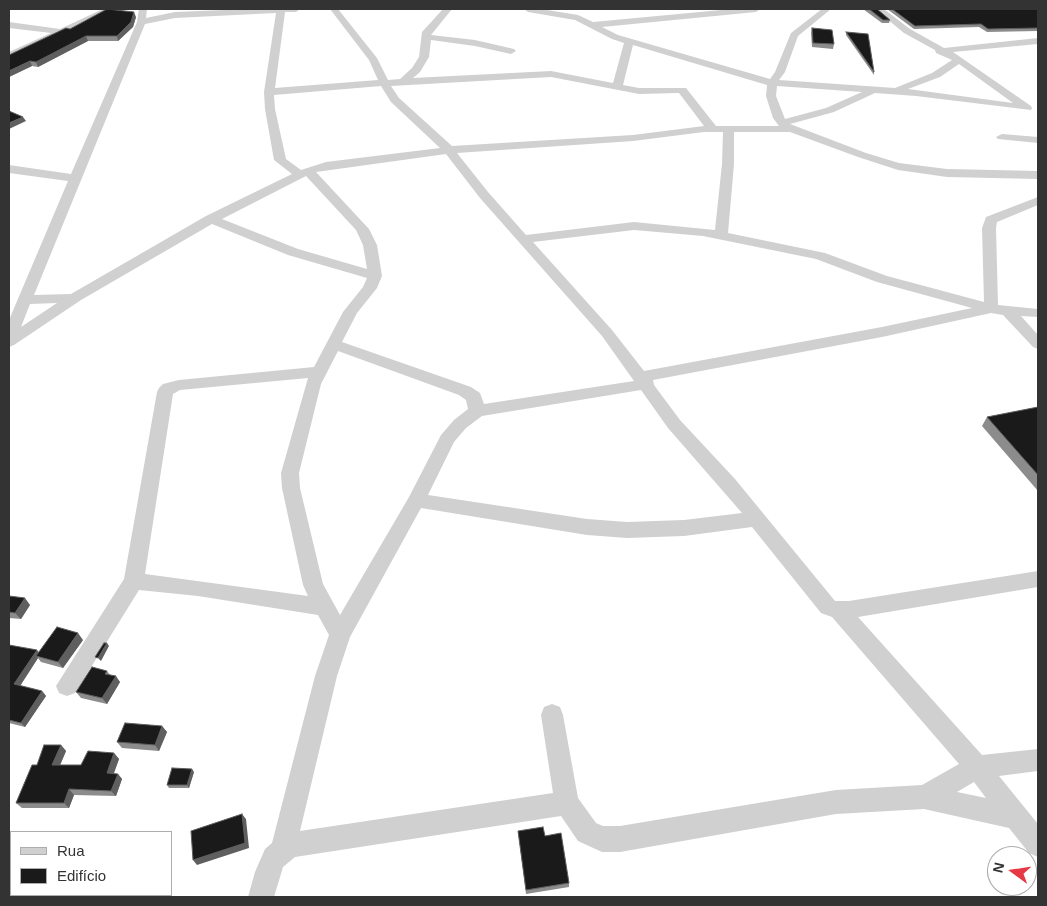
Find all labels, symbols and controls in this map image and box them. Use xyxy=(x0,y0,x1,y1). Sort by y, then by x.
legend xyxy=(10,831,172,896)
text: Rua xyxy=(57,842,85,859)
north arrow xyxy=(987,846,1037,896)
text: N xyxy=(989,861,1007,874)
text: Edifício xyxy=(57,867,106,884)

